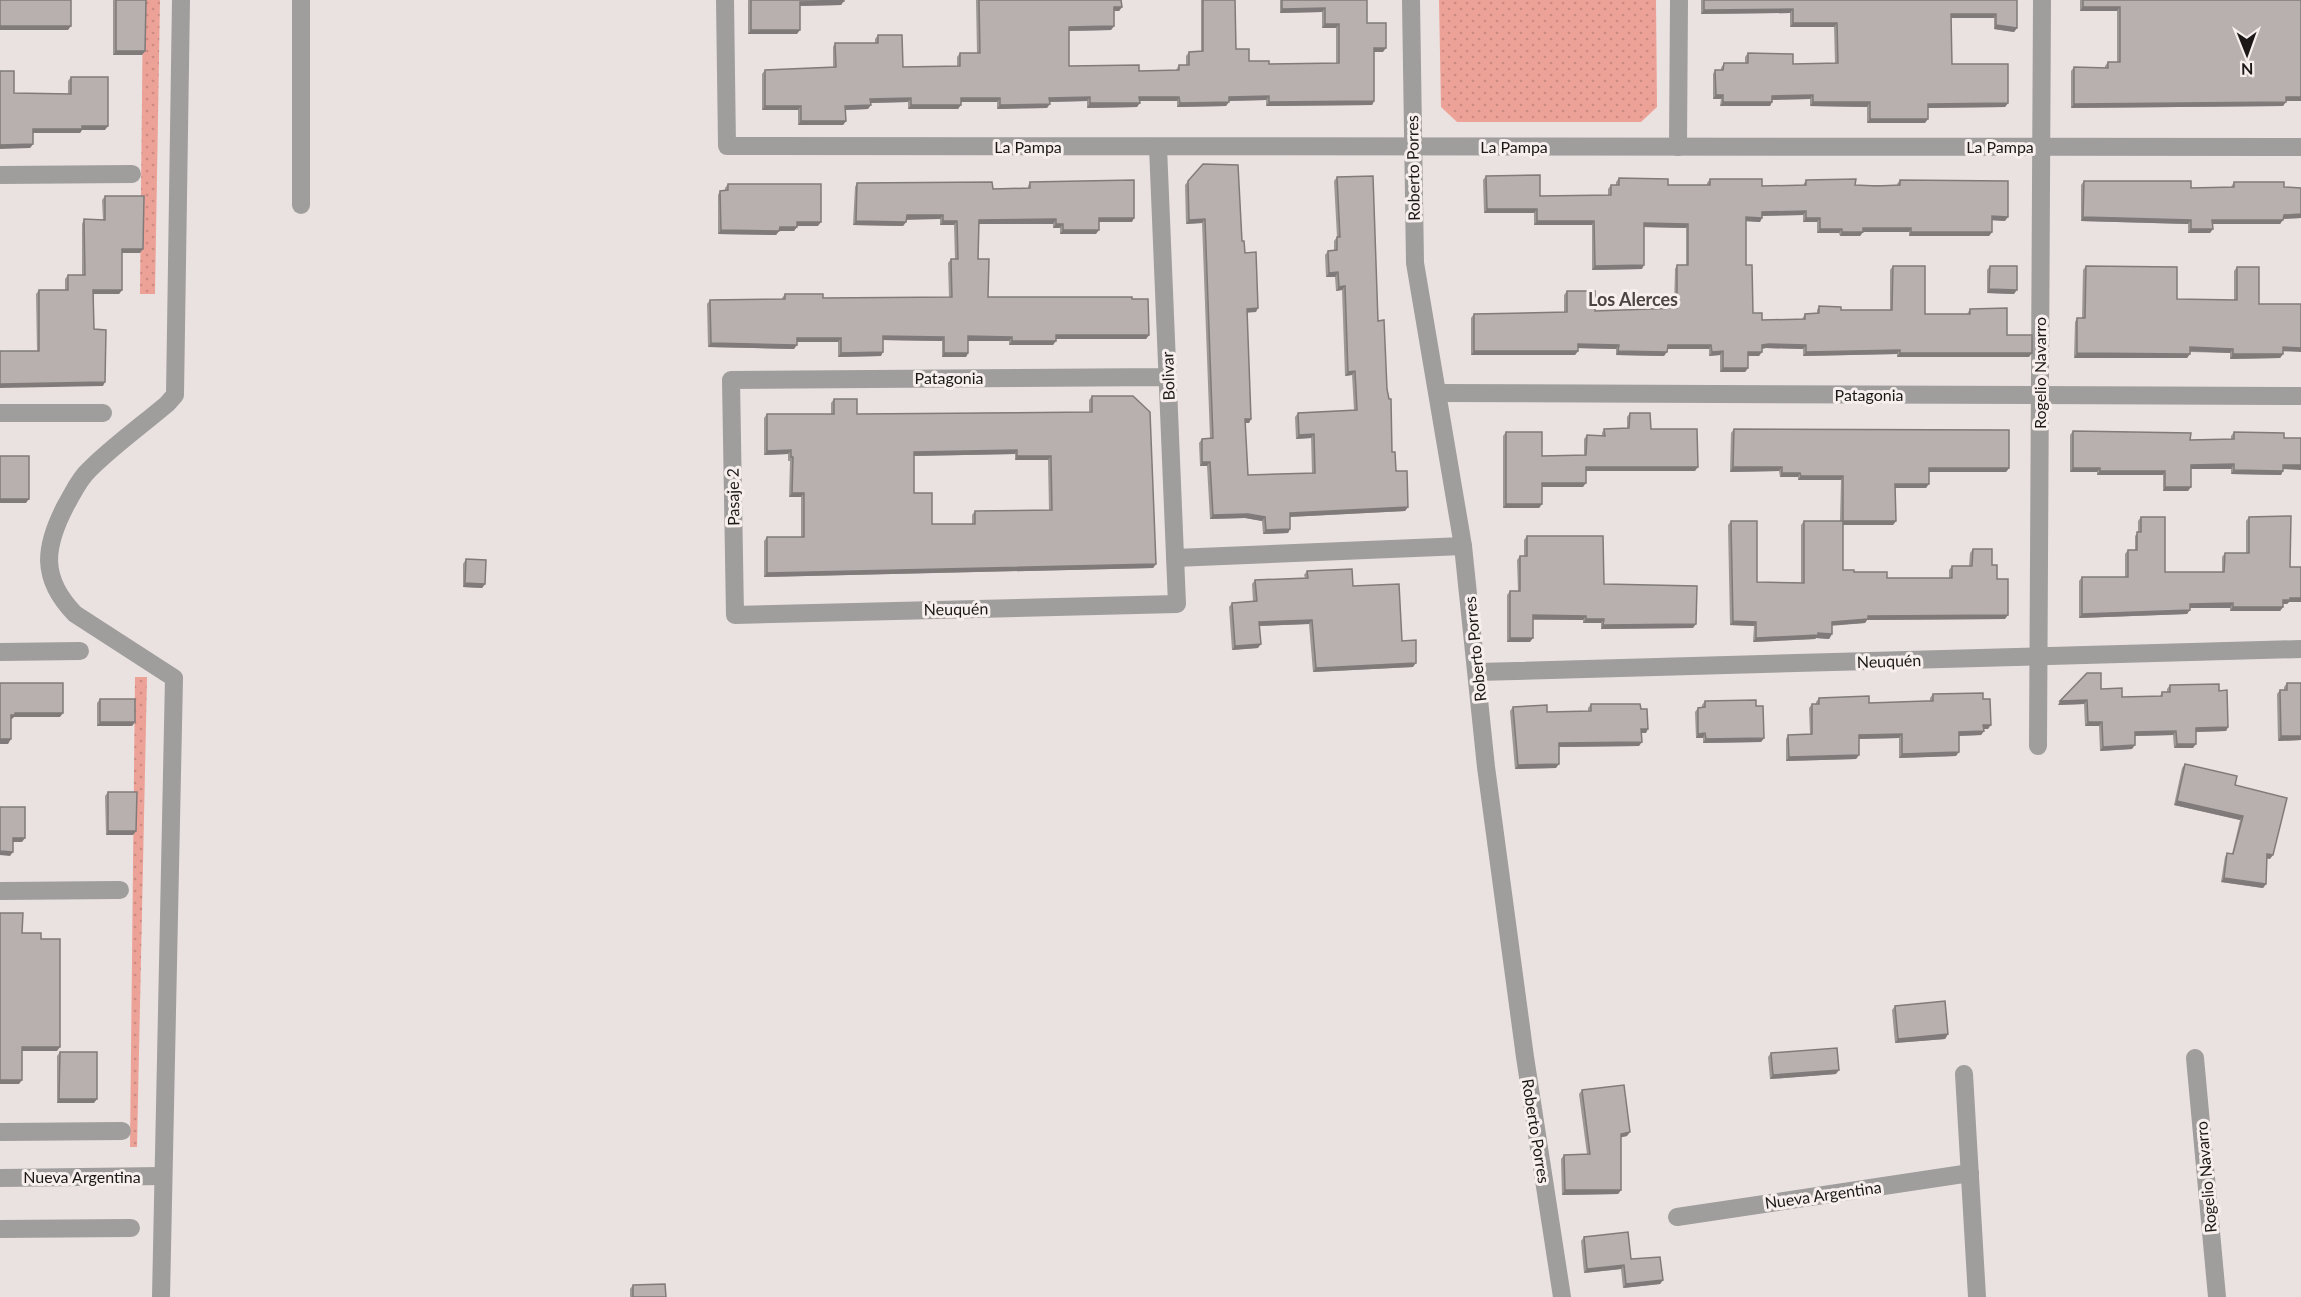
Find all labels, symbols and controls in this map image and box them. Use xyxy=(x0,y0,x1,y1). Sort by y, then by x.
north arrow xyxy=(2217,24,2277,84)
text: N xyxy=(2241,60,2254,79)
street label: Roberto Porres xyxy=(1402,115,1423,221)
street label: La Pampa xyxy=(994,137,1062,156)
street label: La Pampa xyxy=(1480,137,1548,156)
street label: La Pampa xyxy=(1966,137,2034,156)
district label: Los Alerces xyxy=(1588,288,1678,310)
street label: Rogelio Navarro xyxy=(2030,317,2049,429)
street label: Bolivar xyxy=(1157,351,1178,401)
street label: Patagonia xyxy=(915,368,983,387)
street label: Patagonia xyxy=(1835,385,1903,404)
street label: Pasaje 2 xyxy=(722,468,743,526)
street label: Roberto Porres xyxy=(1460,595,1489,703)
street label: Neuquén xyxy=(924,598,988,619)
street label: Neuquén xyxy=(1856,650,1922,671)
street label: Roberto Porres xyxy=(1519,1077,1554,1185)
street label: Rogelio Navarro xyxy=(2191,1120,2220,1234)
street label: Nueva Argentina xyxy=(23,1167,141,1186)
street label: Nueva Argentina xyxy=(1763,1177,1882,1212)

